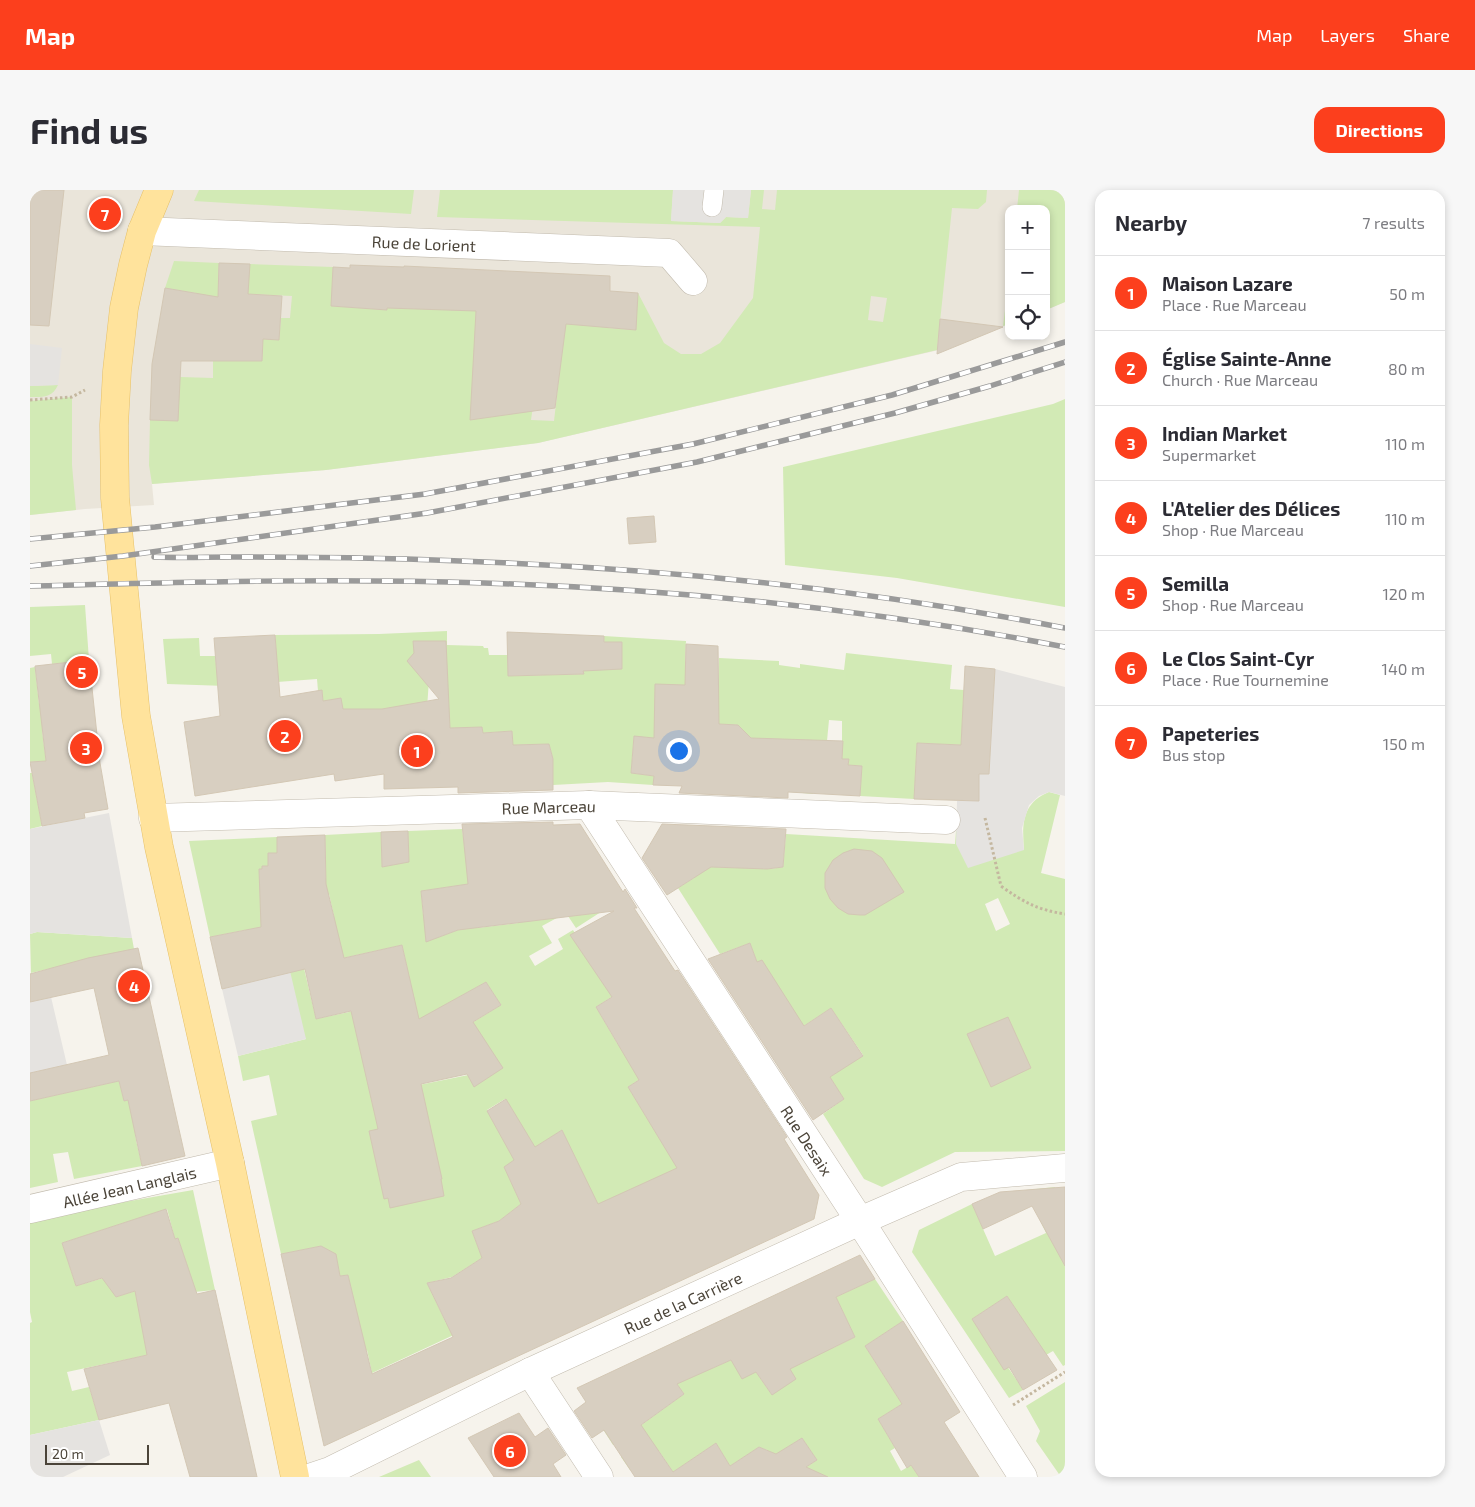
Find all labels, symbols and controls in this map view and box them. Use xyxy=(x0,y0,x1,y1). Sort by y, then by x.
text: Map xyxy=(25,21,75,50)
text: Map xyxy=(1256,24,1292,46)
text: Layers xyxy=(1320,24,1375,46)
text: Share xyxy=(1403,24,1450,46)
button: Directions xyxy=(1314,107,1445,153)
text: Find us xyxy=(30,109,148,151)
pin: 7 xyxy=(89,195,121,233)
map controls xyxy=(1005,205,1050,340)
button: + xyxy=(1005,205,1050,250)
text: Nearby xyxy=(1115,210,1187,235)
text: 7 results xyxy=(1362,213,1425,232)
street label: Rue de Lorient xyxy=(371,231,476,254)
button: − xyxy=(1005,250,1050,295)
text: Maison Lazare xyxy=(1162,272,1293,295)
text: 1 xyxy=(1128,284,1134,303)
text: 50 m xyxy=(1389,284,1425,303)
button: locate xyxy=(1005,295,1050,340)
text: Place · Rue Marceau xyxy=(1162,295,1307,314)
text: Église Sainte-Anne xyxy=(1162,347,1331,370)
text: 2 xyxy=(1126,359,1136,378)
text: 80 m xyxy=(1388,359,1425,378)
text: Church · Rue Marceau xyxy=(1162,370,1318,389)
text: Indian Market xyxy=(1162,422,1287,445)
text: 3 xyxy=(1126,434,1136,453)
text: 110 m xyxy=(1385,434,1425,453)
text: Supermarket xyxy=(1162,445,1256,464)
text: L'Atelier des Délices xyxy=(1162,497,1340,520)
text: 4 xyxy=(1126,509,1136,528)
text: 110 m xyxy=(1385,509,1425,528)
text: Shop · Rue Marceau xyxy=(1162,520,1304,539)
text: Semilla xyxy=(1162,572,1229,595)
text: 5 xyxy=(1127,584,1135,603)
text: 120 m xyxy=(1382,584,1425,603)
text: Shop · Rue Marceau xyxy=(1162,595,1304,614)
text: Le Clos Saint-Cyr xyxy=(1162,647,1314,670)
pin: 5 xyxy=(66,653,98,691)
text: 6 xyxy=(1126,659,1136,678)
text: 140 m xyxy=(1382,659,1425,678)
text: Place · Rue Tournemine xyxy=(1162,670,1329,689)
pin: 2 xyxy=(269,717,301,755)
text: Papeteries xyxy=(1162,722,1259,745)
pin: 3 xyxy=(70,729,102,767)
pin: 1 xyxy=(401,732,433,770)
text: 7 xyxy=(1127,734,1135,753)
text: 150 m xyxy=(1383,734,1425,753)
your location xyxy=(666,738,692,764)
text: Bus stop xyxy=(1162,745,1225,764)
street label: Rue Marceau xyxy=(501,795,596,817)
pin: 4 xyxy=(118,967,150,1005)
street label: Rue Desaix xyxy=(778,1102,837,1179)
street label: Allée Jean Langlais xyxy=(61,1162,198,1211)
street label: Rue de la Carrière xyxy=(621,1267,745,1337)
pin: 6 xyxy=(494,1432,526,1470)
scale bar xyxy=(45,1442,149,1465)
text: 20 m xyxy=(52,1445,84,1462)

